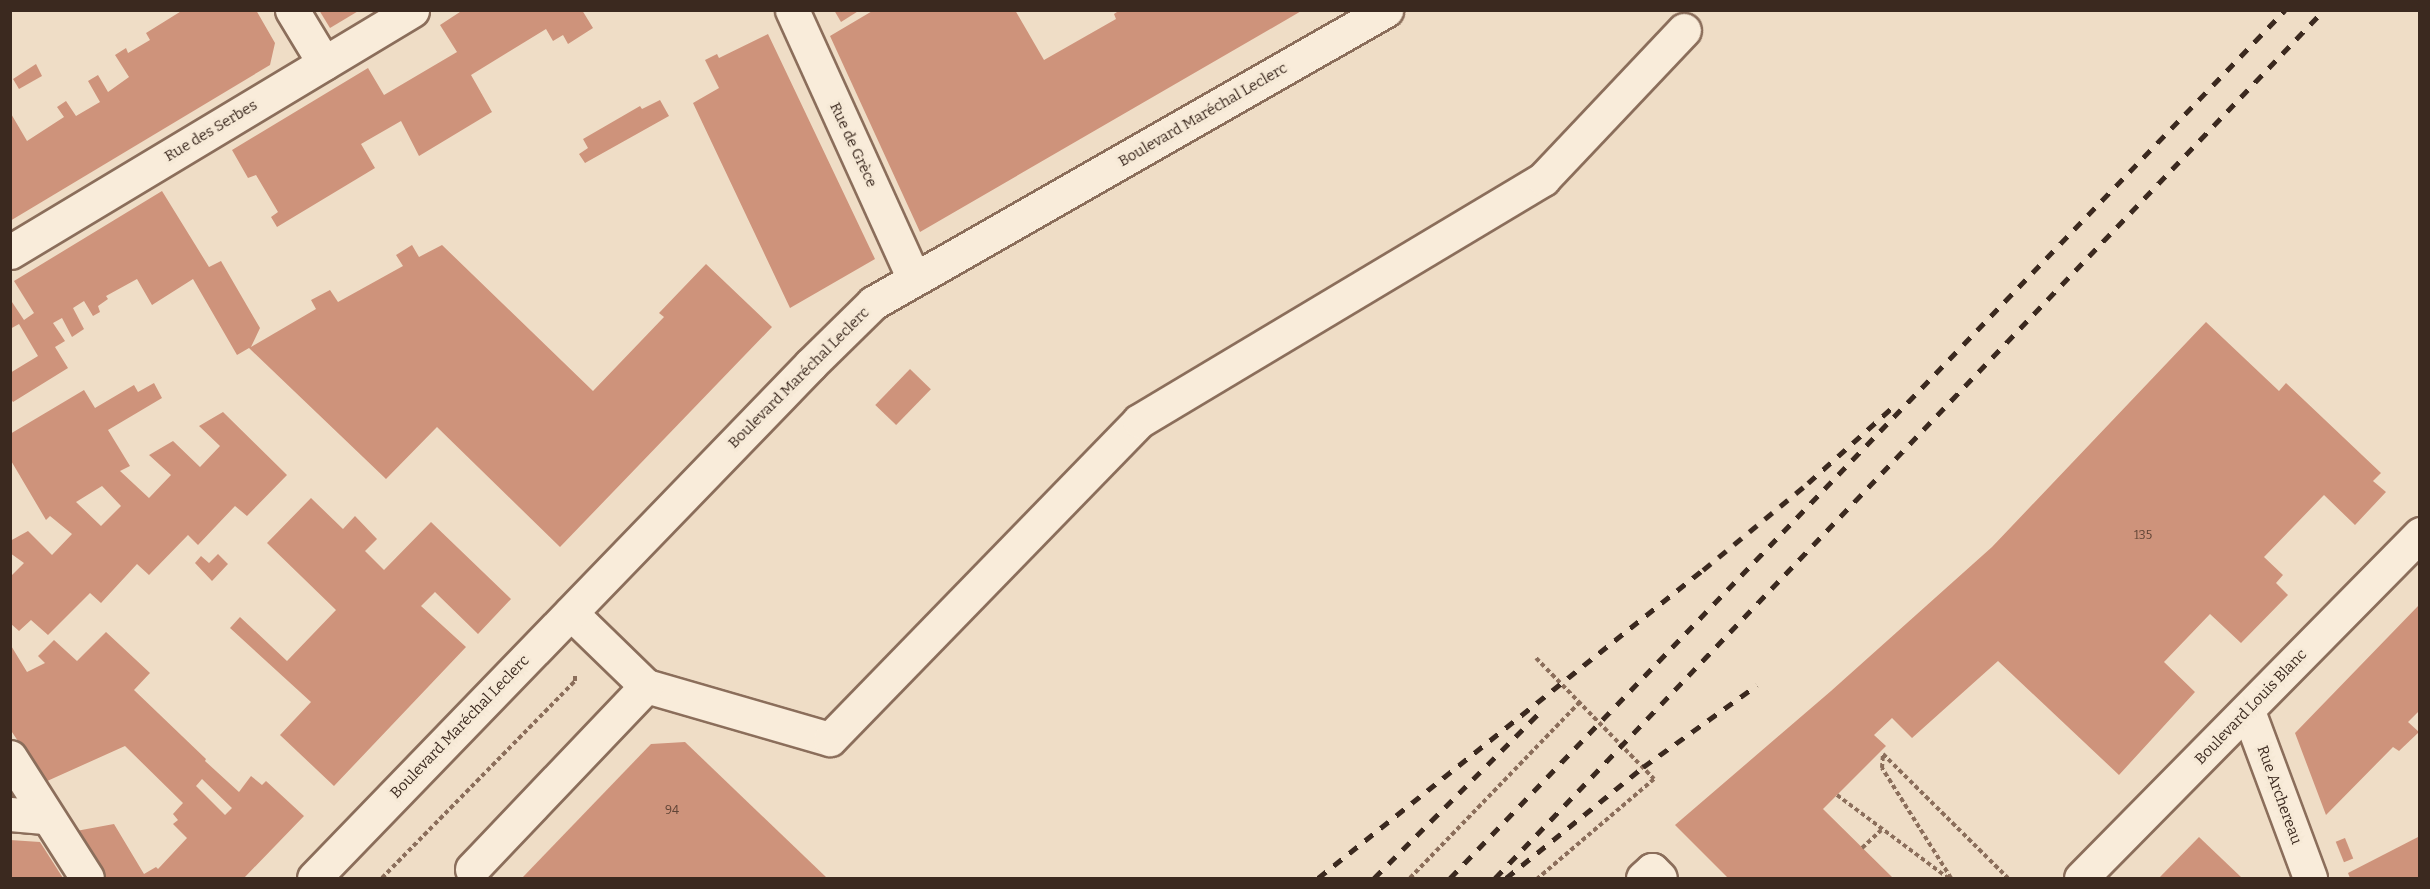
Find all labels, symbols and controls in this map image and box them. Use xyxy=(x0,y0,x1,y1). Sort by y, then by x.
street label: Boulevard Maréchal Leclerc xyxy=(1115,59,1291,171)
street label: Rue des Serbes xyxy=(161,96,261,166)
street label: Rue de Grèce xyxy=(826,100,880,190)
street label: Boulevard Maréchal Leclerc xyxy=(725,304,873,452)
house number: 135 xyxy=(2134,529,2152,543)
street label: Boulevard Louis Blanc xyxy=(2191,646,2311,768)
street label: Boulevard Maréchal Leclerc xyxy=(387,652,533,802)
street label: Rue Archereau xyxy=(2253,743,2305,847)
house number: 94 xyxy=(665,804,679,818)

